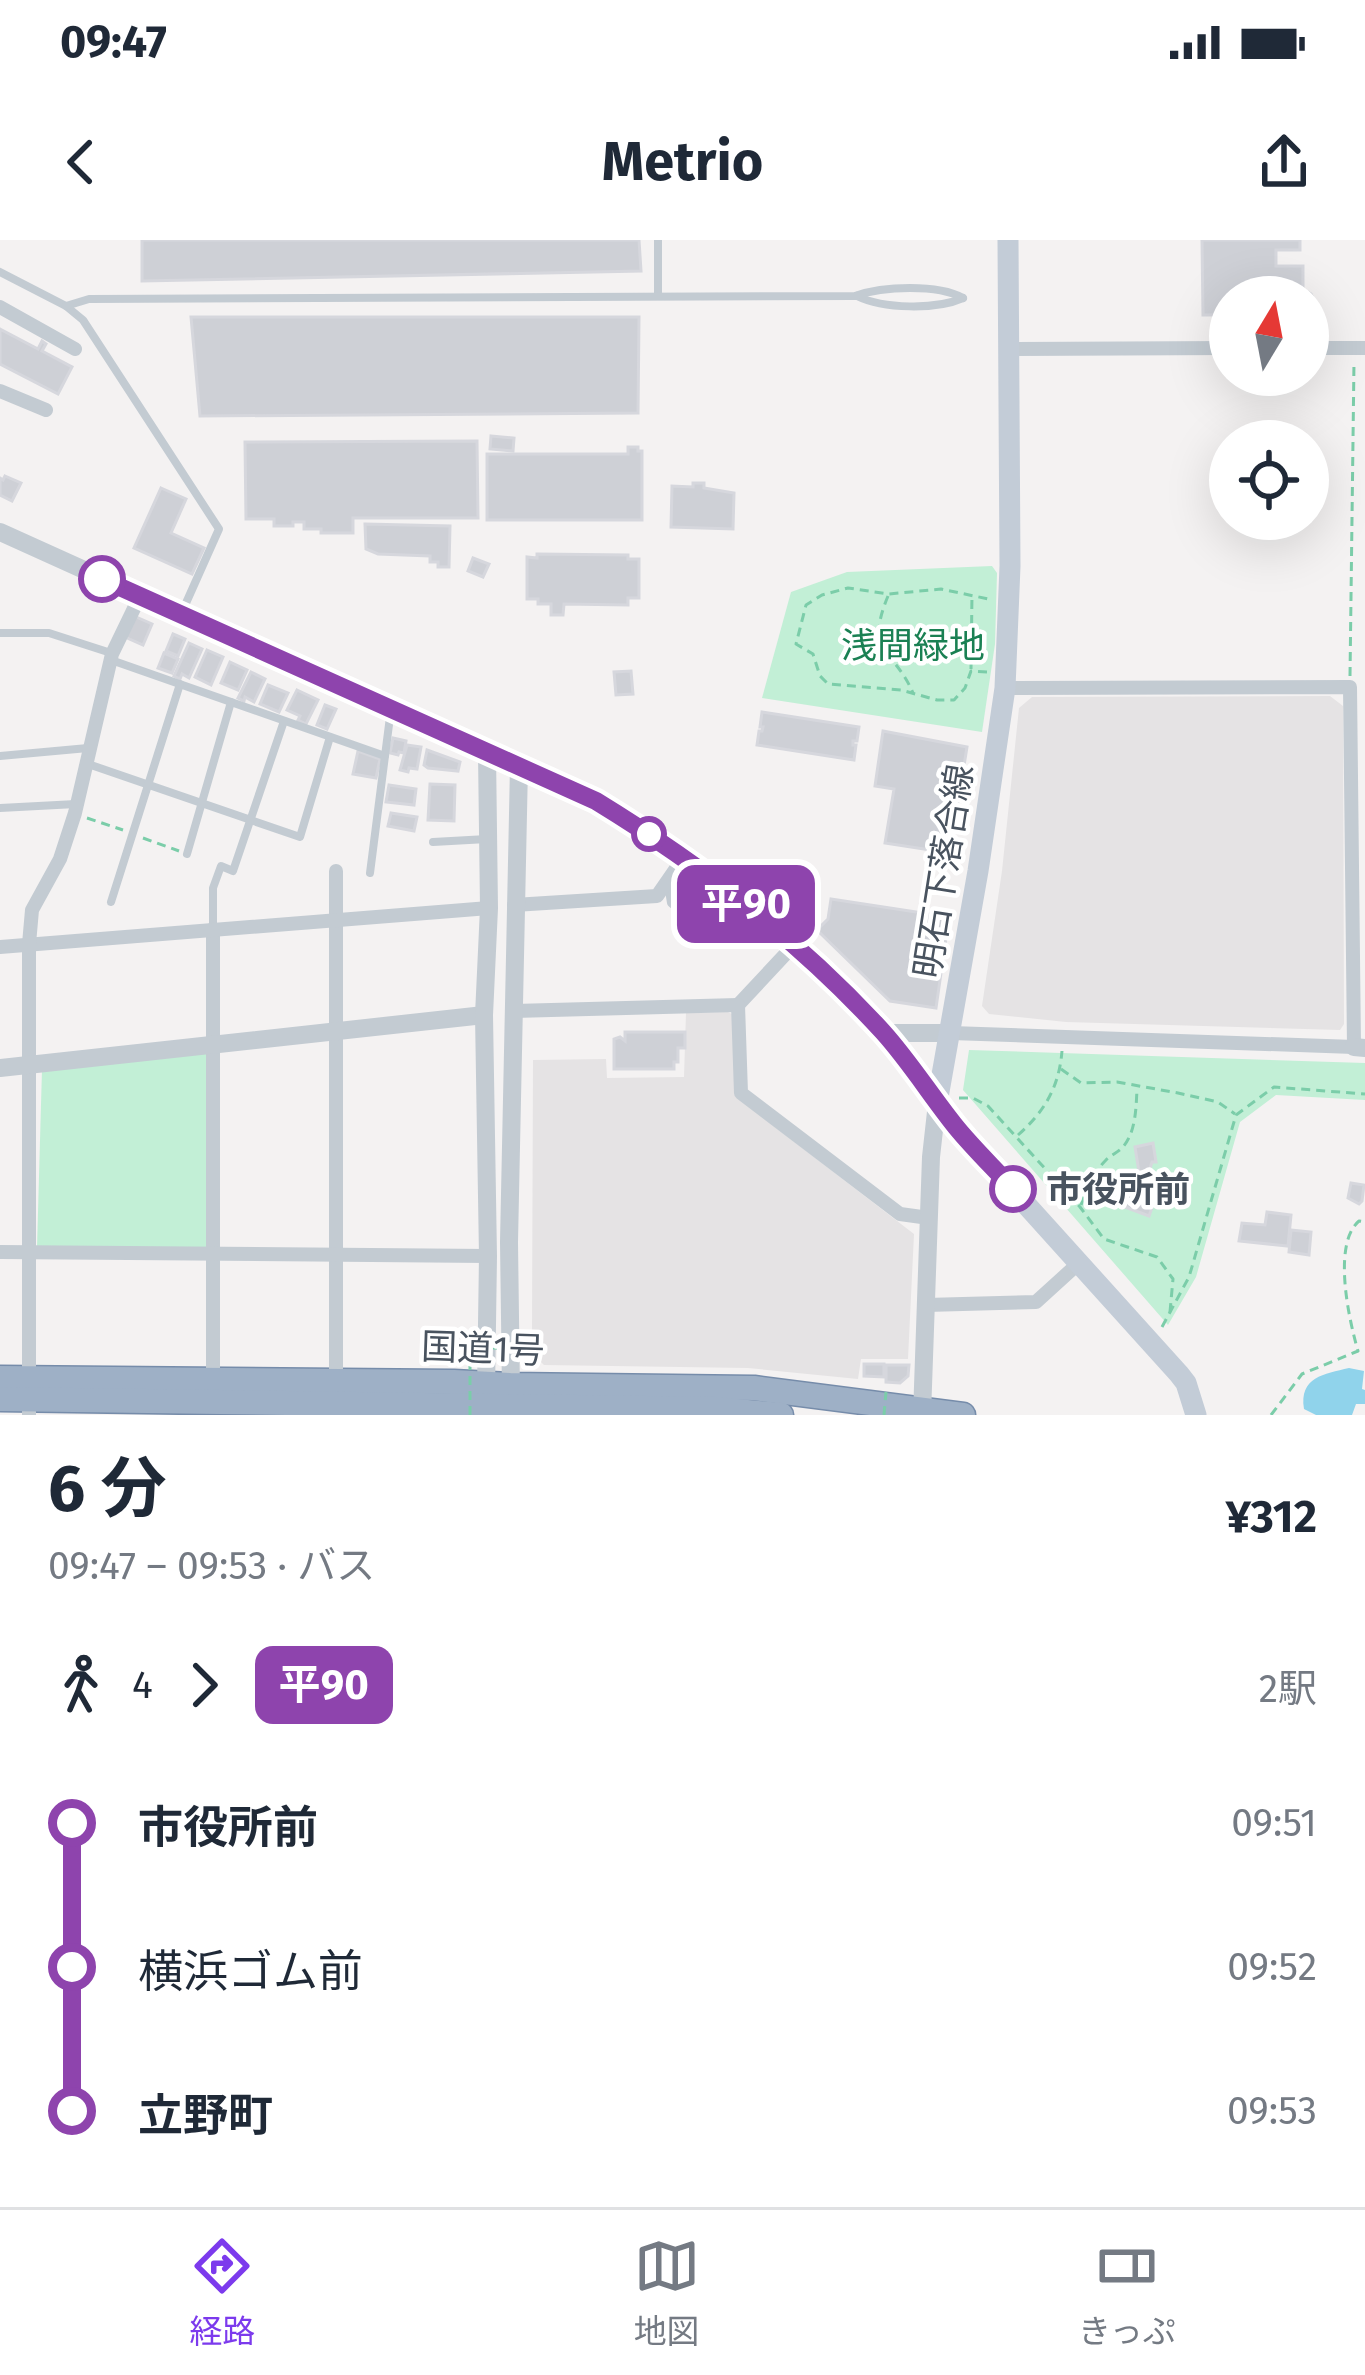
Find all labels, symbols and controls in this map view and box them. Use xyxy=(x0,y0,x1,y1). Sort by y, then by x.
text: 09:47 xyxy=(60,15,167,69)
icon: back xyxy=(48,129,114,195)
icon: share xyxy=(1251,129,1317,195)
text: Metrio xyxy=(602,130,763,194)
north arrow xyxy=(1209,276,1329,396)
map controls xyxy=(1209,276,1329,540)
button: locate xyxy=(1209,420,1329,540)
unlabelled marker xyxy=(80,557,124,601)
park label: 浅間緑地 xyxy=(841,624,985,668)
street label: 明石下落合線 xyxy=(905,761,983,981)
unlabelled marker xyxy=(633,818,665,850)
line badge: 平90 xyxy=(677,865,815,943)
text: 平90 xyxy=(701,879,791,929)
marker: 市役所前 xyxy=(991,1167,1035,1211)
place label: 市役所前 xyxy=(1046,1168,1190,1212)
street label: 国道1号 xyxy=(420,1325,545,1373)
text: 6 分 xyxy=(48,1449,167,1528)
text: ¥312 xyxy=(1226,1490,1317,1544)
text: 09:47 – 09:53 · バス xyxy=(48,1543,375,1589)
icon: walk xyxy=(48,1652,114,1718)
icon: forward xyxy=(171,1652,237,1718)
text: 平90 xyxy=(279,1660,369,1710)
text: 4 xyxy=(132,1662,153,1708)
text: 2駅 xyxy=(1259,1666,1317,1712)
text: 09:51 xyxy=(1231,1800,1317,1846)
text: 市役所前 xyxy=(138,1801,318,1855)
text: 09:52 xyxy=(1227,1944,1317,1990)
text: 横浜ゴム前 xyxy=(138,1945,363,1999)
text: 09:53 xyxy=(1227,2088,1317,2134)
text: 立野町 xyxy=(138,2089,273,2143)
tab: 経路 xyxy=(189,2233,255,2353)
tab: 地図 xyxy=(634,2233,700,2353)
tab: きっぷ xyxy=(1078,2233,1176,2353)

